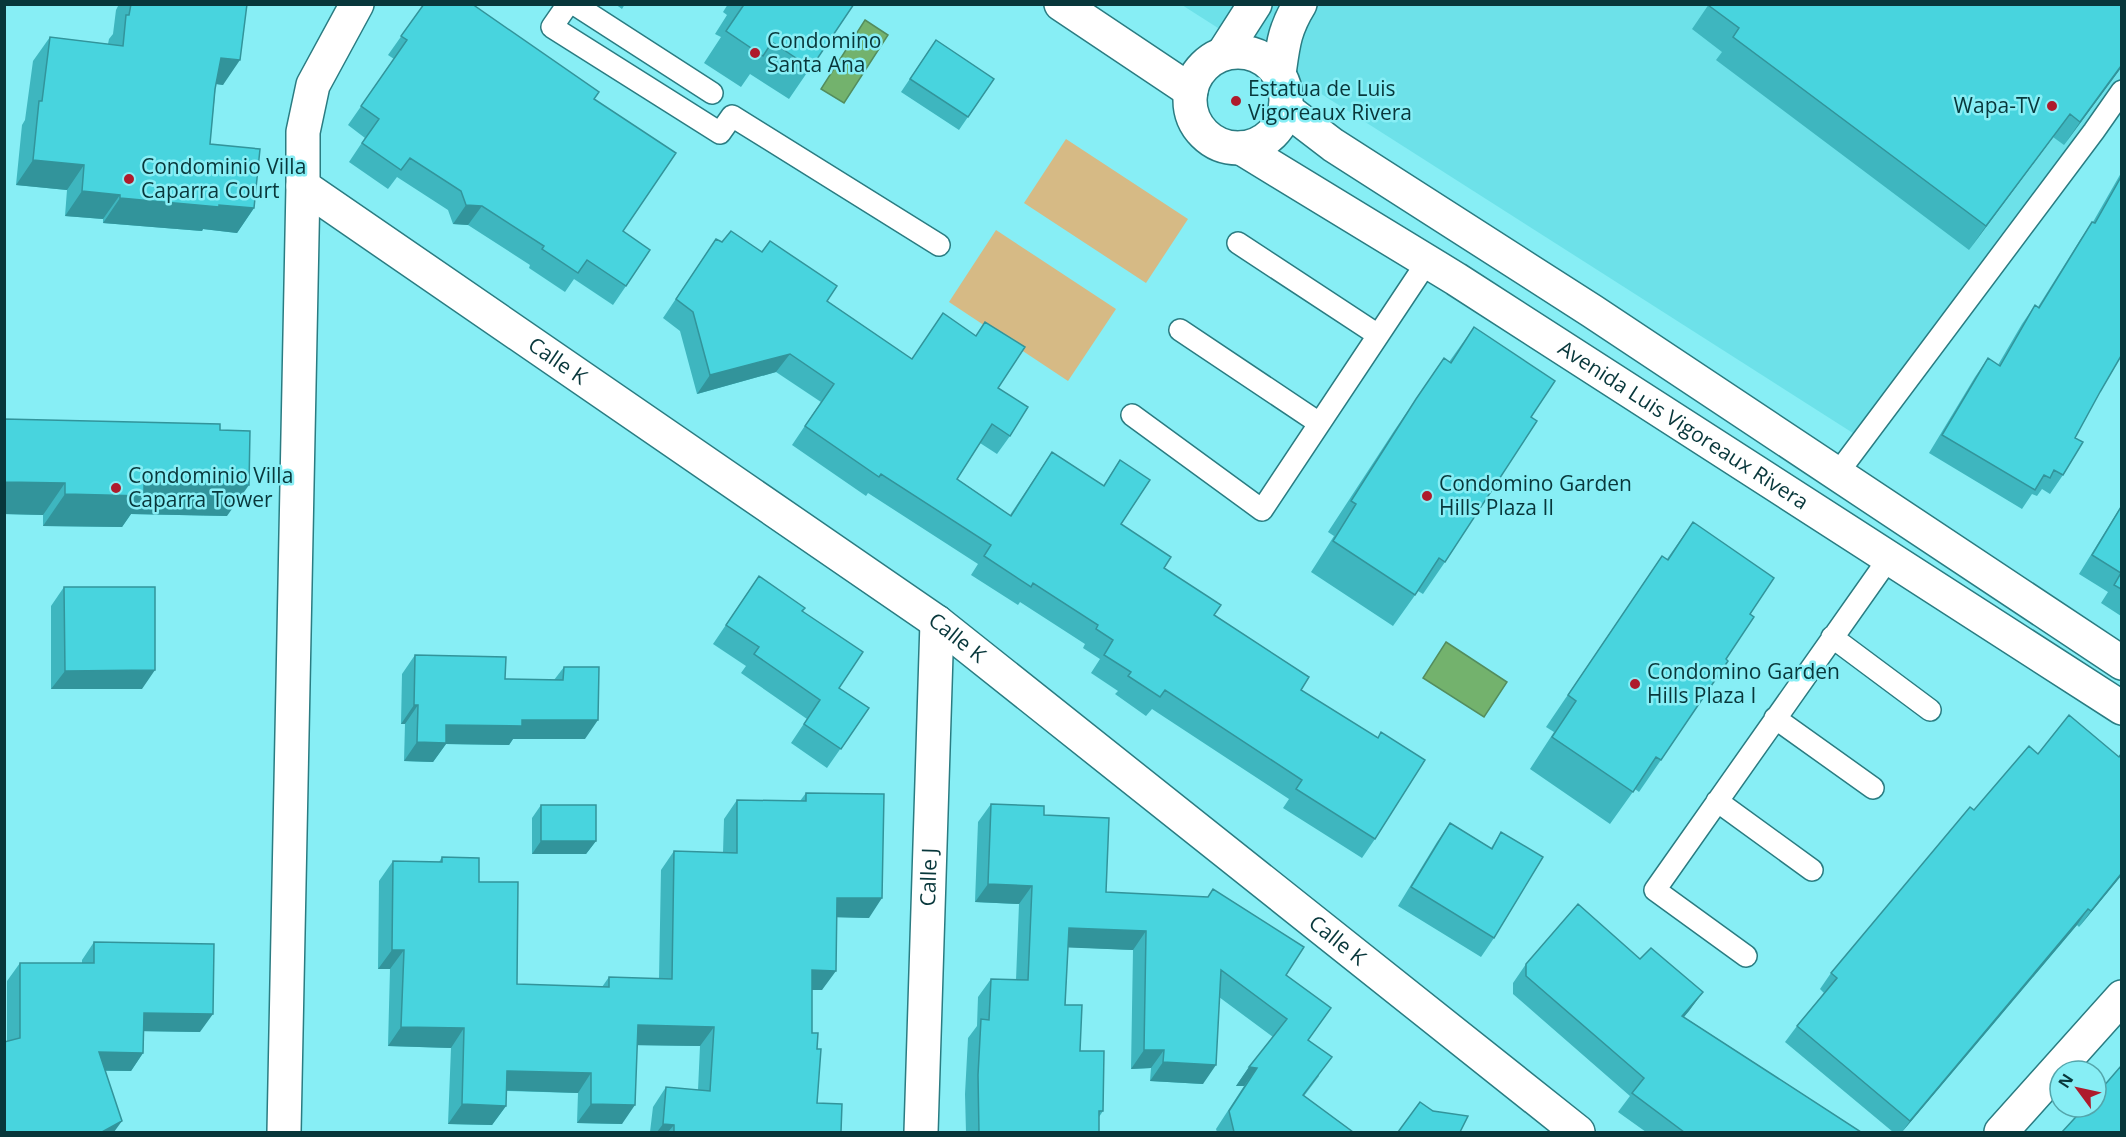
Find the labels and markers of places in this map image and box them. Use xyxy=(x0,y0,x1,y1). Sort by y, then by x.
place label: Condomino Santa Ana xyxy=(767,26,881,78)
marker: Condomino Santa Ana xyxy=(748,46,762,60)
place label: Estatua de Luis Vigoreaux Rivera xyxy=(1248,74,1412,126)
place label: Wapa-TV xyxy=(1954,91,2040,119)
marker: Estatua de Luis Vigoreaux Rivera xyxy=(1229,94,1243,108)
marker: Wapa-TV xyxy=(2045,99,2059,113)
place label: Condominio Villa Caparra Court xyxy=(141,152,306,204)
marker: Condominio Villa Caparra Court xyxy=(122,172,136,186)
place label: Condominio Villa Caparra Tower xyxy=(128,461,293,513)
place label: Condomino Garden Hills Plaza II xyxy=(1439,469,1632,521)
marker: Condominio Villa Caparra Tower xyxy=(109,481,123,495)
marker: Condomino Garden Hills Plaza II xyxy=(1420,489,1434,503)
place label: Condomino Garden Hills Plaza I xyxy=(1647,657,1840,709)
marker: Condomino Garden Hills Plaza I xyxy=(1628,677,1642,691)

